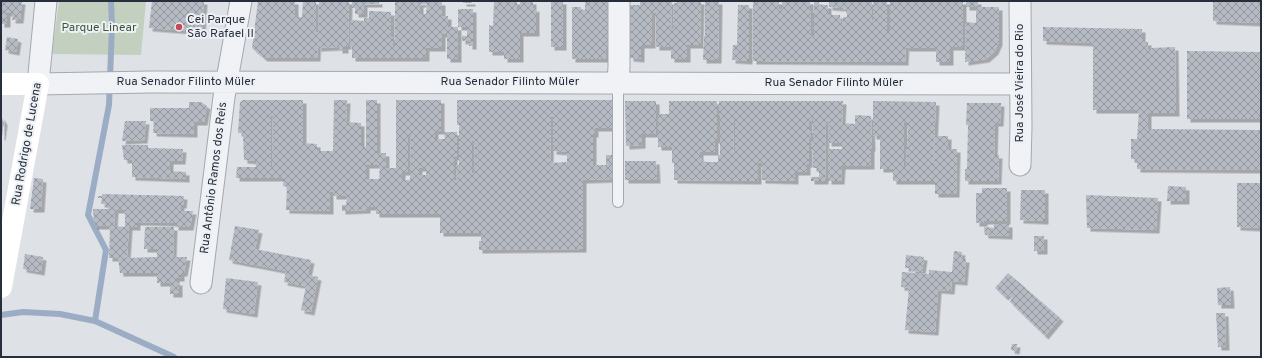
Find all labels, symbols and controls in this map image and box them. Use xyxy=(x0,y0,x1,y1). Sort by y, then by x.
place label: Cei Parque São Rafael II xyxy=(187,12,254,42)
park label: Parque Linear xyxy=(61,20,137,36)
marker: Cei Parque São Rafael II xyxy=(174,22,184,32)
street label: Rua José Vieira do Rio xyxy=(1012,23,1028,143)
street label: Rua Senador Filinto Müler xyxy=(117,74,256,90)
street label: Rua Senador Filinto Müler xyxy=(441,74,580,90)
street label: Rua Senador Filinto Müler xyxy=(765,75,904,91)
street label: Rua Rodrigo de Lucena xyxy=(8,81,46,207)
street label: Rua Antônio Ramos dos Reis xyxy=(197,101,231,255)

